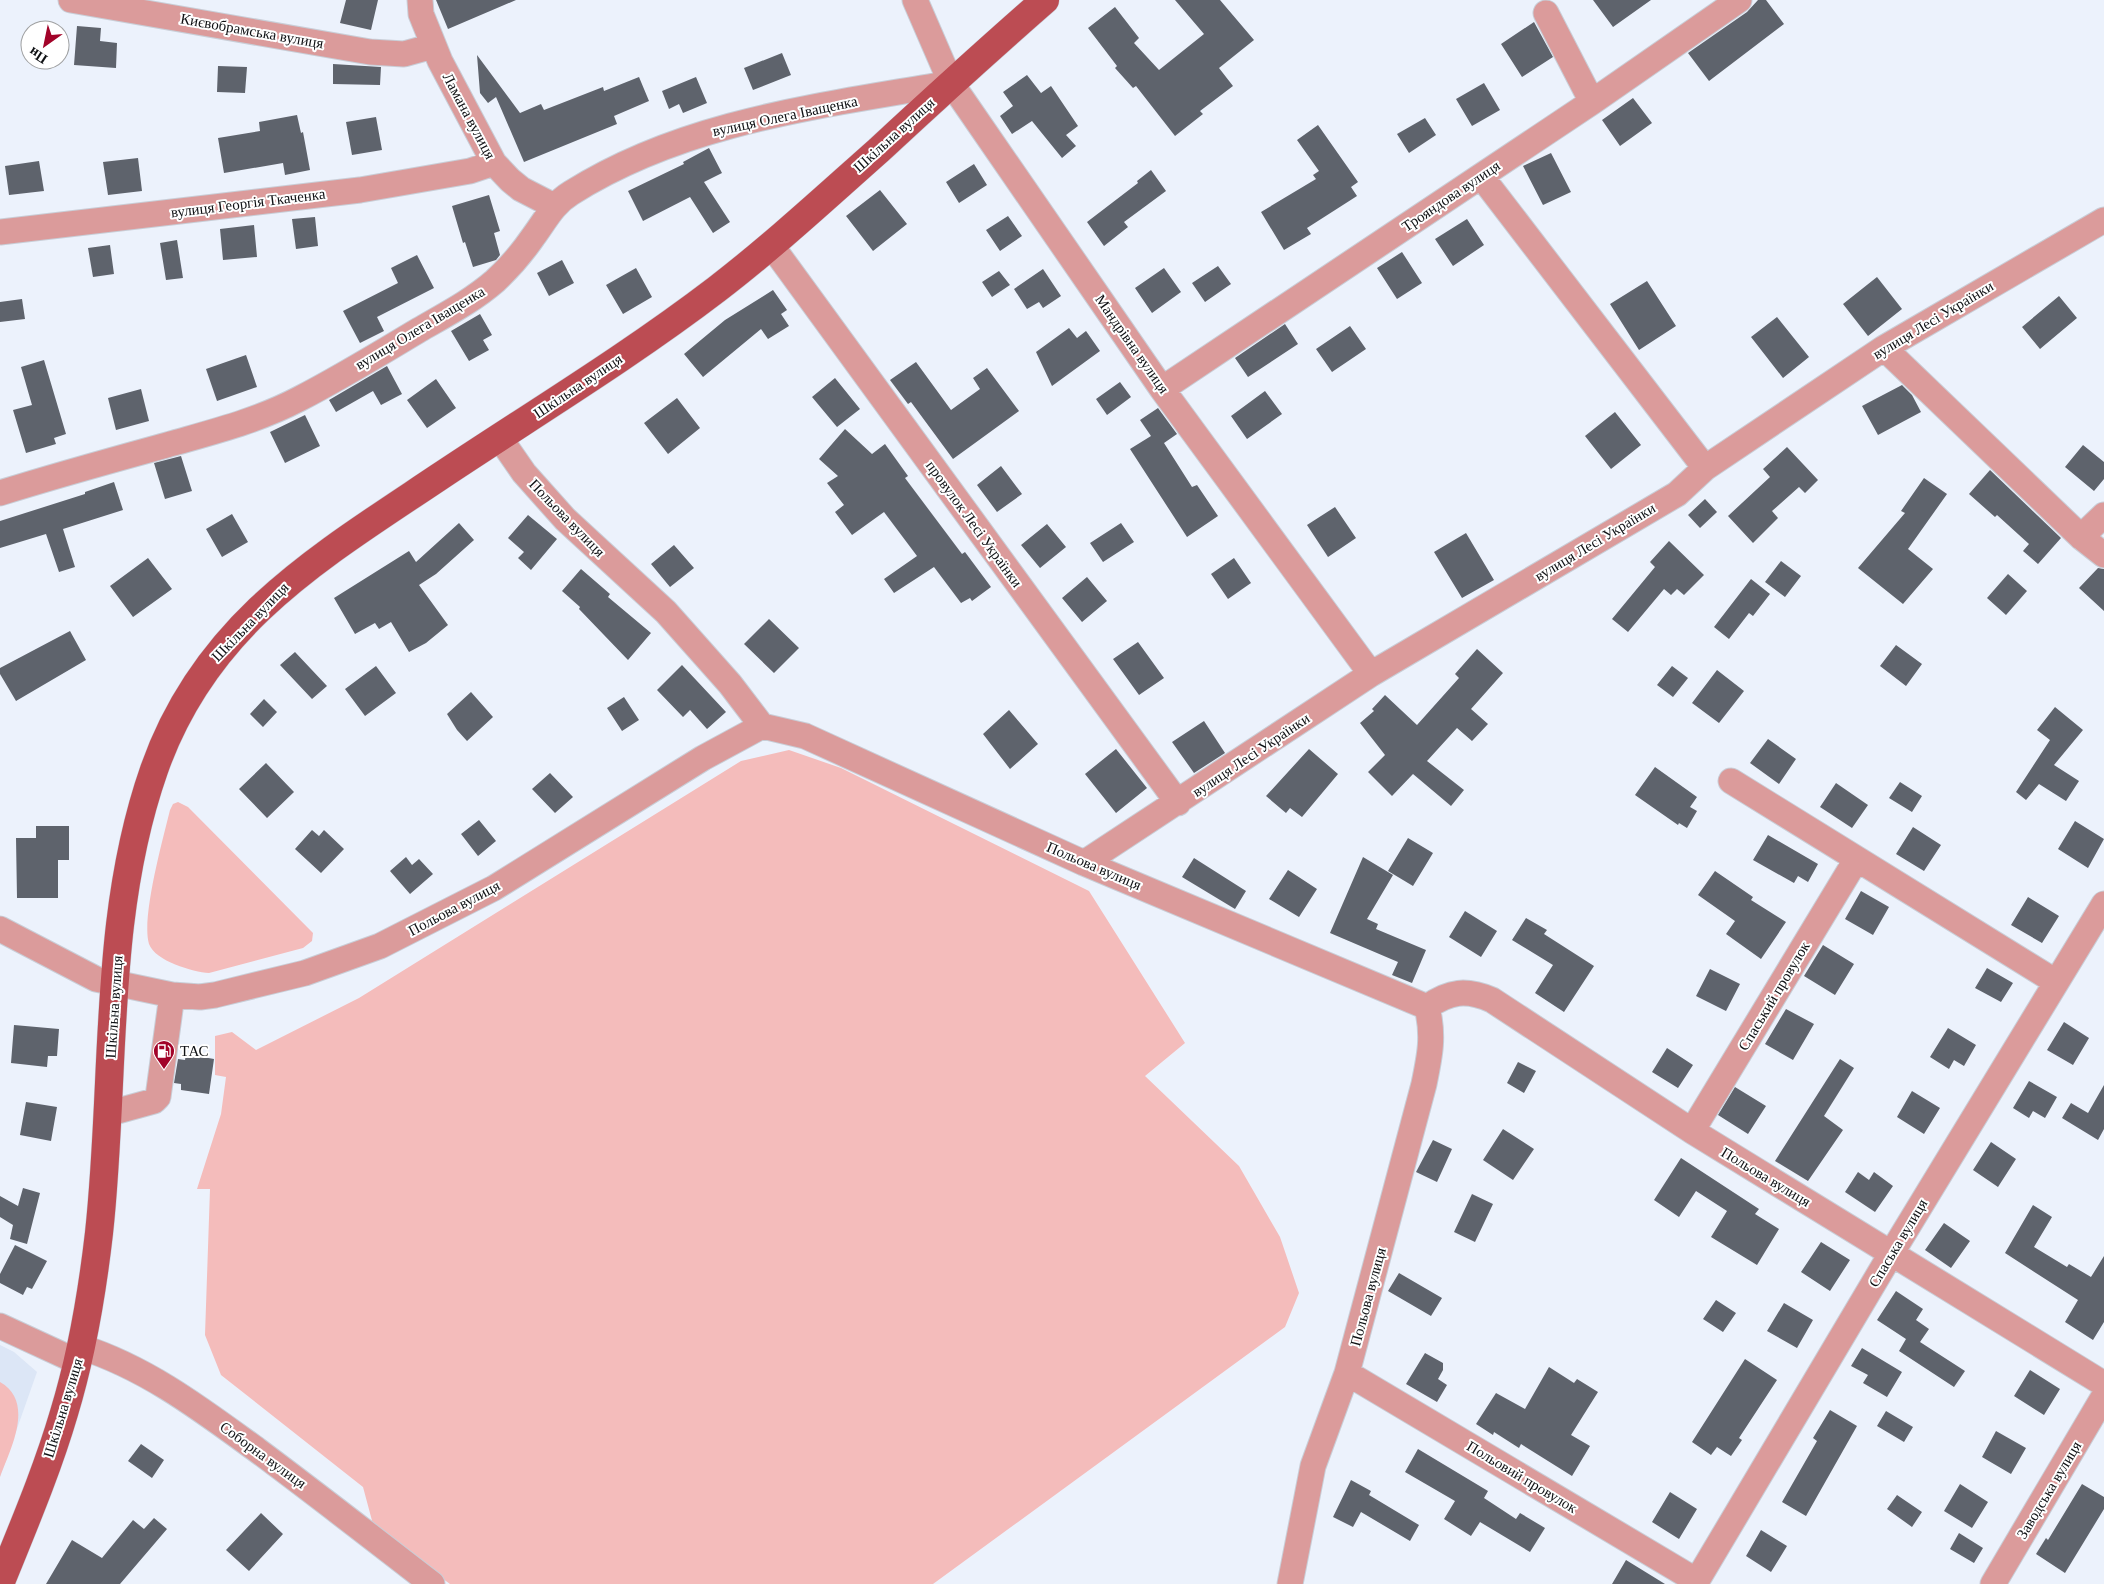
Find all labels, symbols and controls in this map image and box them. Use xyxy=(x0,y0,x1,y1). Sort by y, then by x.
street label: Києвобрамська вулиця xyxy=(179,11,325,51)
north arrow xyxy=(20,20,70,70)
text: Пн xyxy=(26,44,50,67)
street label: Ламана вулиця xyxy=(440,70,498,162)
street label: вулиця Олега Іващенка xyxy=(711,93,859,139)
street label: Шкільна вулиця xyxy=(850,94,938,175)
street label: Трояндова вулиця xyxy=(1399,157,1503,235)
street label: вулиця Георгія Ткаченка xyxy=(170,186,327,220)
street label: вулиця Лесі Українки xyxy=(1870,278,1996,362)
street label: вулиця Олега Іващенка xyxy=(353,283,488,373)
street label: Мандрівна вулиця xyxy=(1092,292,1172,396)
street label: Шкільна вулиця xyxy=(531,350,625,421)
street label: провулок Лесі Українки xyxy=(923,458,1025,590)
street label: Польова вулиця xyxy=(526,476,608,560)
street label: вулиця Лесі Українки xyxy=(1532,500,1658,584)
street label: Шкільна вулиця xyxy=(208,579,292,665)
street label: вулиця Лесі Українки xyxy=(1190,710,1312,800)
street label: Польова вулиця xyxy=(1044,839,1144,893)
street label: Польова вулиця xyxy=(406,877,502,939)
street label: Спаський провулок xyxy=(1735,938,1813,1053)
street label: Шкільна вулиця xyxy=(102,955,126,1059)
fuel station icon: ТАС xyxy=(152,1039,176,1070)
place label: ТАС xyxy=(180,1043,209,1059)
street label: Польова вулиця xyxy=(1719,1144,1814,1210)
street label: Спаська вулиця xyxy=(1866,1196,1931,1290)
street label: Польова вулиця xyxy=(1347,1246,1389,1348)
street label: Шкільна вулиця xyxy=(40,1356,86,1460)
street label: Соборна вулиця xyxy=(217,1418,309,1492)
street label: Польовий провулок xyxy=(1464,1438,1581,1517)
street label: Заводська вулиця xyxy=(2014,1438,2084,1542)

